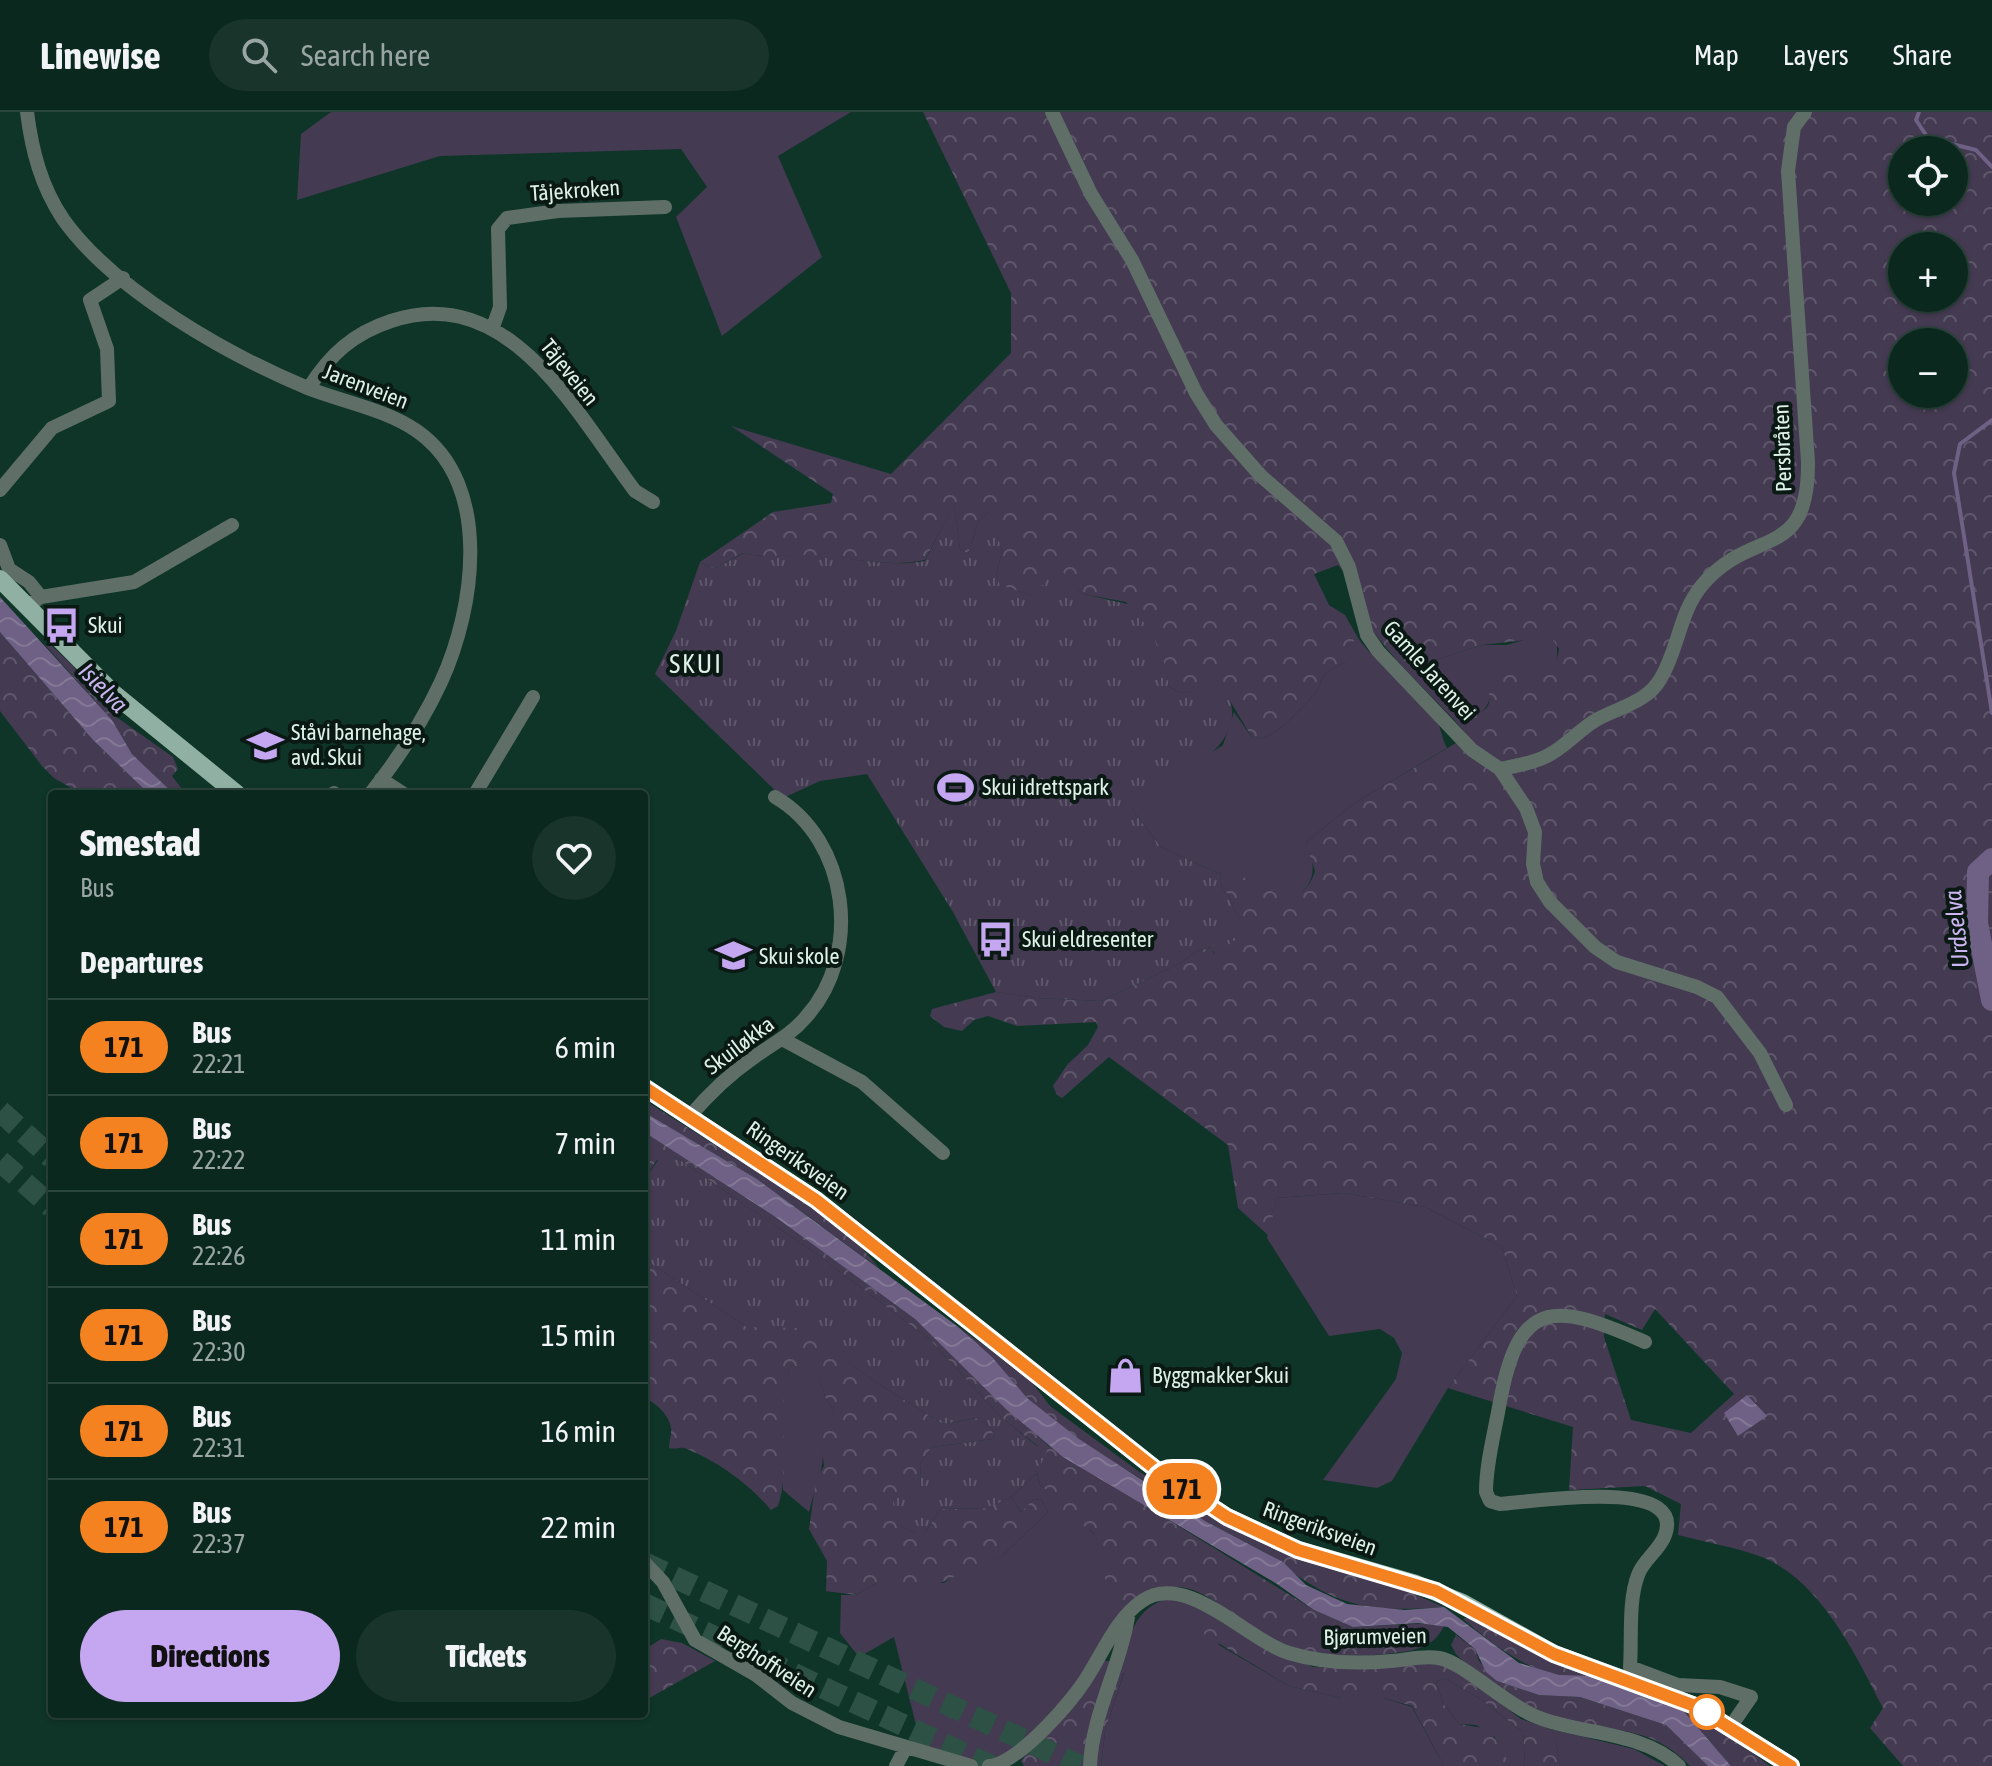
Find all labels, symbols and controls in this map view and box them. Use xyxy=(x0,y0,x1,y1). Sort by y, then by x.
search box xyxy=(209,19,769,91)
icon: search xyxy=(237,33,281,77)
text: Linewise xyxy=(40,34,161,77)
text: Search here xyxy=(301,38,430,72)
text: Map xyxy=(1694,39,1739,71)
text: Layers xyxy=(1783,39,1849,71)
text: Share xyxy=(1893,39,1952,71)
map controls xyxy=(1888,136,1968,408)
button: locate xyxy=(1888,136,1968,216)
street label: Tåjekroken xyxy=(529,174,621,206)
button: + xyxy=(1888,232,1968,312)
button: − xyxy=(1888,328,1968,408)
street label: Tåjeveien xyxy=(535,334,605,410)
street label: Jarenveien xyxy=(320,358,412,414)
street label: Persbråten xyxy=(1767,403,1797,493)
bus stop icon: Skui xyxy=(43,606,81,644)
place label: Skui xyxy=(88,612,123,638)
street label: Gamle Jarenvei xyxy=(1379,615,1481,725)
district label: SKUI xyxy=(669,649,723,679)
water label: Isielva xyxy=(74,657,133,718)
place label: Ståvi barnehage, avd. Skui xyxy=(291,719,426,770)
school or university icon: Ståvi barnehage, avd. Skui xyxy=(246,726,284,764)
sports icon: Skui idrettspark xyxy=(937,768,975,806)
place label: Skui idrettspark xyxy=(982,774,1109,800)
button: heart xyxy=(532,816,616,900)
text: Smestad xyxy=(80,821,201,864)
text: Bus xyxy=(80,873,114,903)
water label: Urdselva xyxy=(1939,889,1974,969)
bus stop icon: Skui eldresenter xyxy=(977,920,1015,958)
place label: Skui eldresenter xyxy=(1022,926,1154,952)
school or university icon: Skui skole xyxy=(714,937,752,975)
place label: Skui skole xyxy=(759,943,840,969)
text: Departures xyxy=(80,945,203,979)
street label: Skuiløkka xyxy=(699,1010,779,1080)
text: Bus xyxy=(192,1015,231,1049)
text: 6 min xyxy=(555,1030,616,1064)
text: 171 xyxy=(104,1031,144,1063)
text: 22:21 xyxy=(192,1049,246,1079)
text: Bus xyxy=(192,1111,231,1145)
street label: Ringeriksveien xyxy=(742,1115,854,1205)
text: 7 min xyxy=(555,1126,616,1160)
text: 171 xyxy=(104,1127,144,1159)
text: 22:22 xyxy=(192,1145,246,1175)
text: Bus xyxy=(192,1207,231,1241)
text: 11 min xyxy=(541,1222,616,1256)
text: 171 xyxy=(104,1223,144,1255)
text: 22:26 xyxy=(192,1241,246,1271)
text: Bus xyxy=(192,1303,231,1337)
text: 15 min xyxy=(541,1318,616,1352)
text: 171 xyxy=(104,1319,144,1351)
text: 22:30 xyxy=(192,1337,246,1367)
shop icon: Byggmakker Skui xyxy=(1107,1356,1145,1394)
place label: Byggmakker Skui xyxy=(1152,1362,1289,1388)
text: Bus xyxy=(192,1399,231,1433)
text: 16 min xyxy=(541,1414,616,1448)
text: 171 xyxy=(104,1415,144,1447)
text: 22:31 xyxy=(192,1433,246,1463)
line badge: 171 xyxy=(1136,1463,1228,1515)
text: 171 xyxy=(1162,1473,1202,1505)
text: Bus xyxy=(192,1495,231,1529)
street label: Ringeriksveien xyxy=(1260,1495,1380,1561)
text: 22 min xyxy=(541,1510,616,1544)
text: 171 xyxy=(104,1511,144,1543)
text: 22:37 xyxy=(192,1529,246,1559)
button: Directions xyxy=(80,1610,340,1702)
button: Tickets xyxy=(356,1610,616,1702)
street label: Berghoffveien xyxy=(712,1619,822,1703)
street label: Bjørumveien xyxy=(1323,1622,1427,1650)
unlabelled marker xyxy=(1690,1695,1724,1729)

